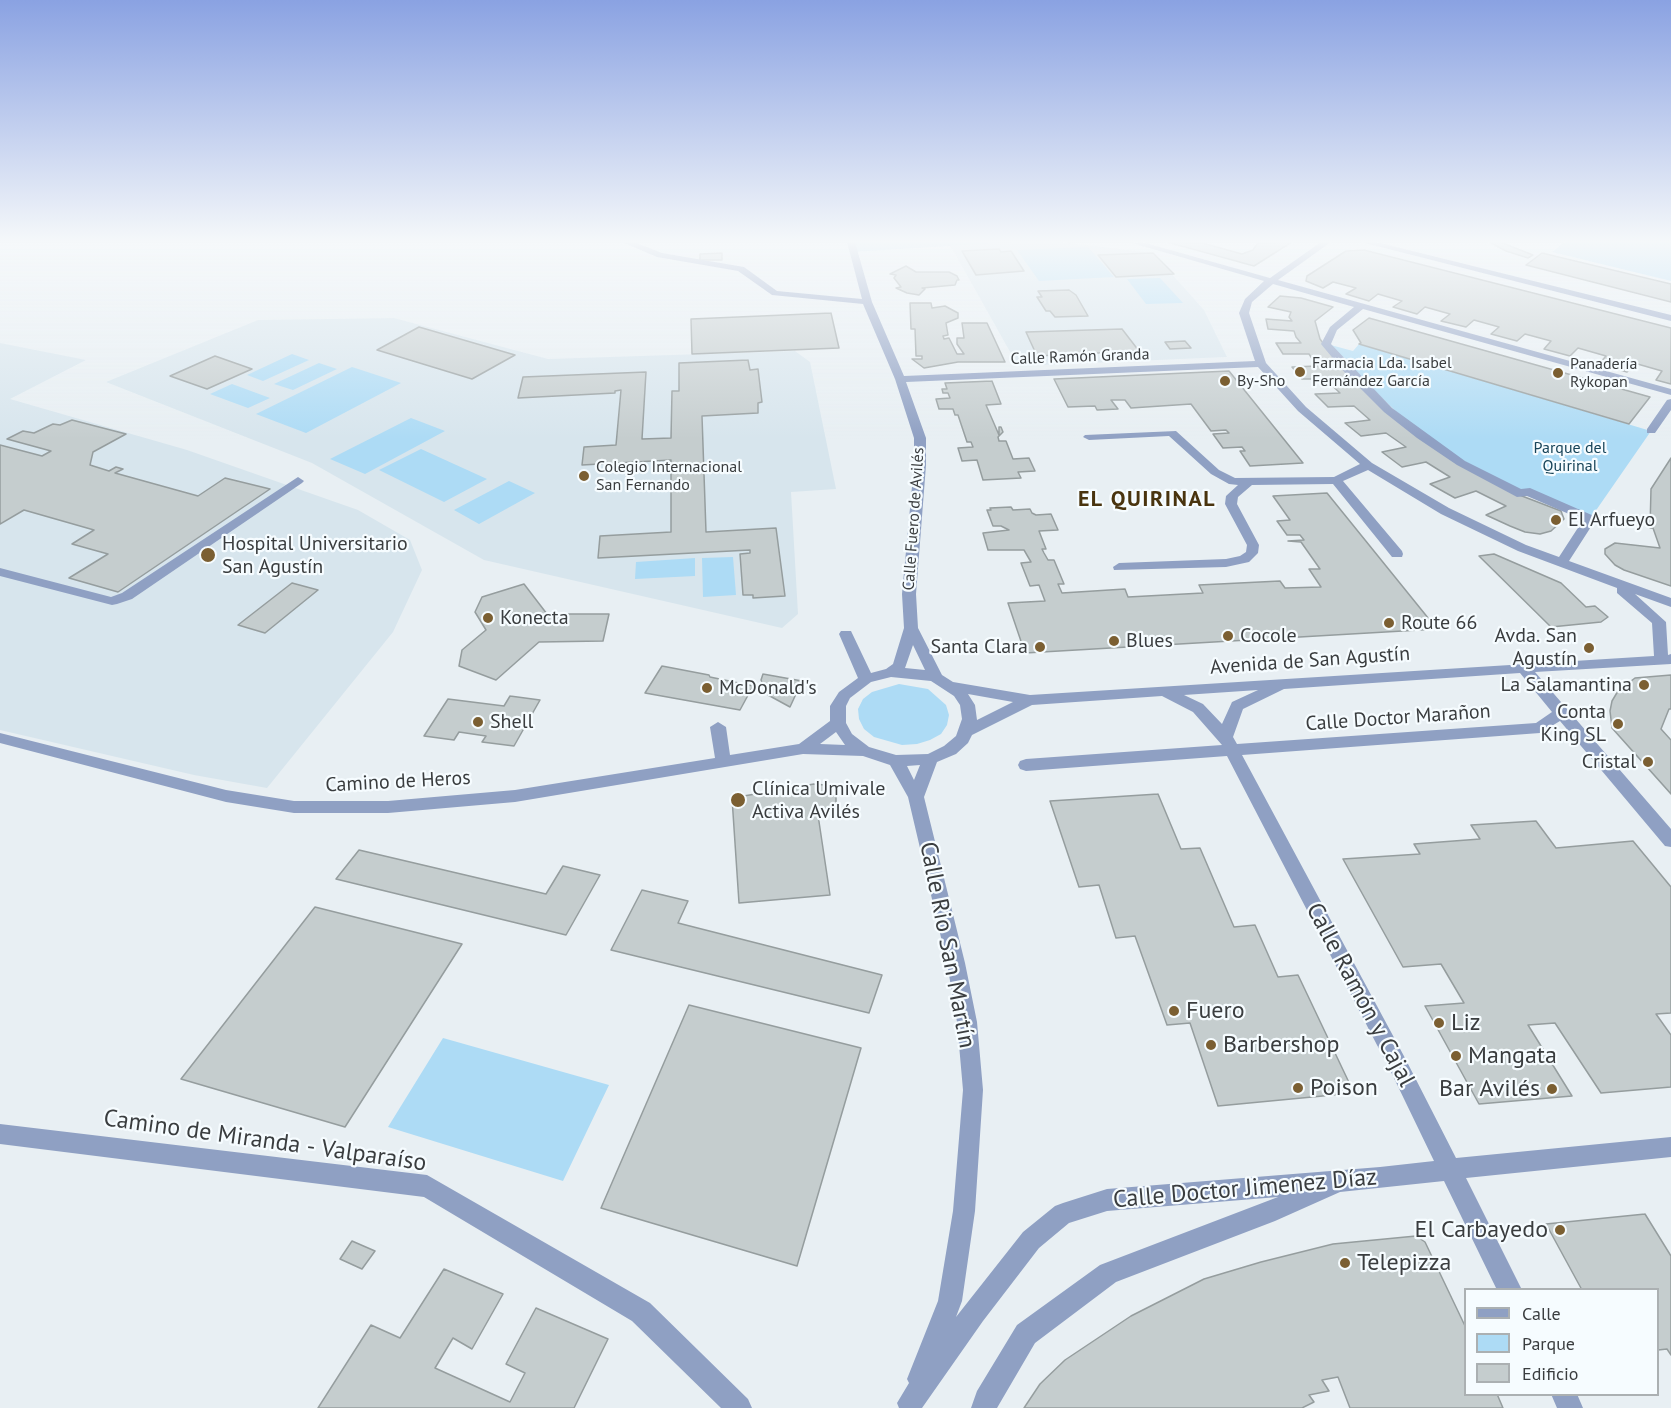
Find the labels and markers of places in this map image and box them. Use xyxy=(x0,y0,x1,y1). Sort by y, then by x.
place label: Farmacia Lda. Isabel Fernández García xyxy=(1312,353,1452,391)
place label: Panadería Rykopan xyxy=(1570,354,1637,392)
marker: Farmacia Lda. Isabel Fernández García xyxy=(1293,365,1307,379)
marker: Panadería Rykopan xyxy=(1551,366,1565,380)
place label: By-Sho xyxy=(1237,371,1285,391)
marker: By-Sho xyxy=(1218,374,1232,388)
place label: Colegio Internacional San Fernando xyxy=(596,457,742,495)
marker: Colegio Internacional San Fernando xyxy=(577,469,591,483)
place label: El Arfueyo xyxy=(1568,508,1655,532)
marker: El Arfueyo xyxy=(1549,513,1563,527)
place label: Hospital Universitario San Agustín xyxy=(222,532,408,579)
marker: Hospital Universitario San Agustín xyxy=(199,546,217,564)
place label: Konecta xyxy=(500,606,569,630)
marker: Konecta xyxy=(481,611,495,625)
place label: Route 66 xyxy=(1401,611,1477,635)
marker: Route 66 xyxy=(1382,616,1396,630)
place label: Cocole xyxy=(1240,624,1297,648)
place label: Avda. San Agustín xyxy=(1495,624,1577,671)
place label: Blues xyxy=(1126,629,1173,653)
marker: Cocole xyxy=(1221,629,1235,643)
marker: Blues xyxy=(1107,634,1121,648)
place label: Santa Clara xyxy=(931,635,1028,659)
marker: Santa Clara xyxy=(1033,640,1047,654)
marker: Avda. San Agustín xyxy=(1582,641,1596,655)
place label: La Salamantina xyxy=(1500,673,1632,697)
place label: McDonald's xyxy=(719,676,817,700)
marker: La Salamantina xyxy=(1637,678,1651,692)
marker: McDonald's xyxy=(700,681,714,695)
place label: Conta King SL xyxy=(1540,700,1606,747)
place label: Shell xyxy=(490,710,533,734)
marker: Shell xyxy=(471,715,485,729)
marker: Conta King SL xyxy=(1611,717,1625,731)
place label: Cristal xyxy=(1582,750,1636,774)
marker: Cristal xyxy=(1641,755,1655,769)
place label: Clínica Umivale Activa Avilés xyxy=(752,777,885,824)
marker: Clínica Umivale Activa Avilés xyxy=(729,791,747,809)
place label: Fuero xyxy=(1186,997,1245,1025)
marker: Fuero xyxy=(1167,1004,1181,1018)
place label: Liz xyxy=(1451,1009,1481,1037)
marker: Liz xyxy=(1432,1016,1446,1030)
place label: Barbershop xyxy=(1223,1031,1339,1059)
marker: Barbershop xyxy=(1204,1038,1218,1052)
place label: Mangata xyxy=(1468,1042,1557,1070)
marker: Mangata xyxy=(1449,1049,1463,1063)
place label: Poison xyxy=(1310,1074,1378,1102)
place label: Bar Avilés xyxy=(1439,1075,1540,1103)
marker: Poison xyxy=(1291,1081,1305,1095)
marker: Bar Avilés xyxy=(1545,1082,1559,1096)
place label: El Carbayedo xyxy=(1415,1216,1548,1244)
marker: El Carbayedo xyxy=(1553,1223,1567,1237)
place label: Telepizza xyxy=(1357,1249,1451,1277)
marker: Telepizza xyxy=(1338,1256,1352,1270)

